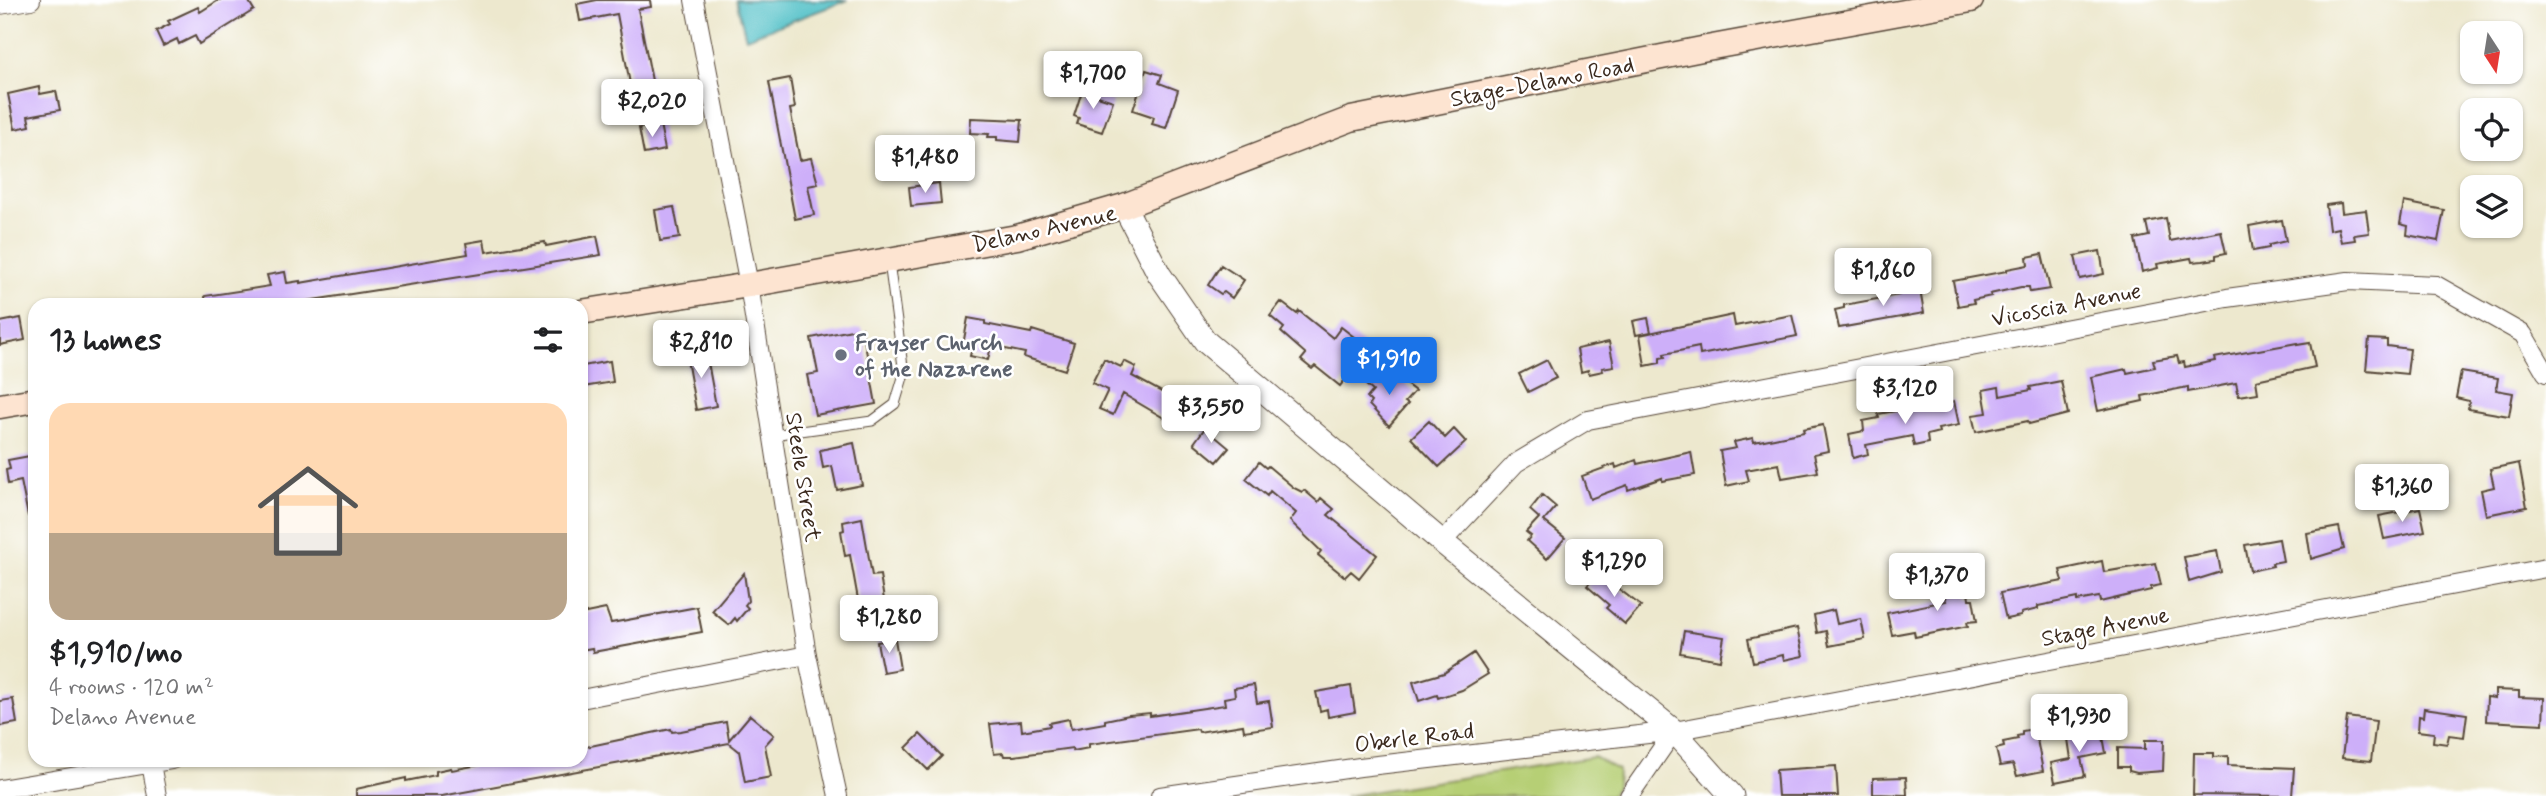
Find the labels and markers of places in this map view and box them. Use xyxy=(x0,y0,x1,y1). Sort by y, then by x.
pin: $1,700 xyxy=(1036,52,1150,111)
pin: $2,020 xyxy=(595,80,709,139)
pin: $1,480 xyxy=(868,136,982,195)
pin: $1,860 xyxy=(1826,248,1940,308)
pin: $2,810 xyxy=(644,320,758,380)
place label: Frayser Church of the Nazarene xyxy=(855,329,1013,385)
pin: $1,910 xyxy=(1332,338,1446,397)
marker: Frayser Church of the Nazarene xyxy=(833,347,849,363)
pin: $3,120 xyxy=(1848,366,1962,426)
pin: $3,550 xyxy=(1154,386,1268,445)
pin: $1,360 xyxy=(2345,464,2459,524)
pin: $1,290 xyxy=(1557,540,1671,599)
pin: $1,370 xyxy=(1880,554,1994,613)
pin: $1,280 xyxy=(832,596,946,655)
pin: $1,930 xyxy=(2022,694,2136,754)

